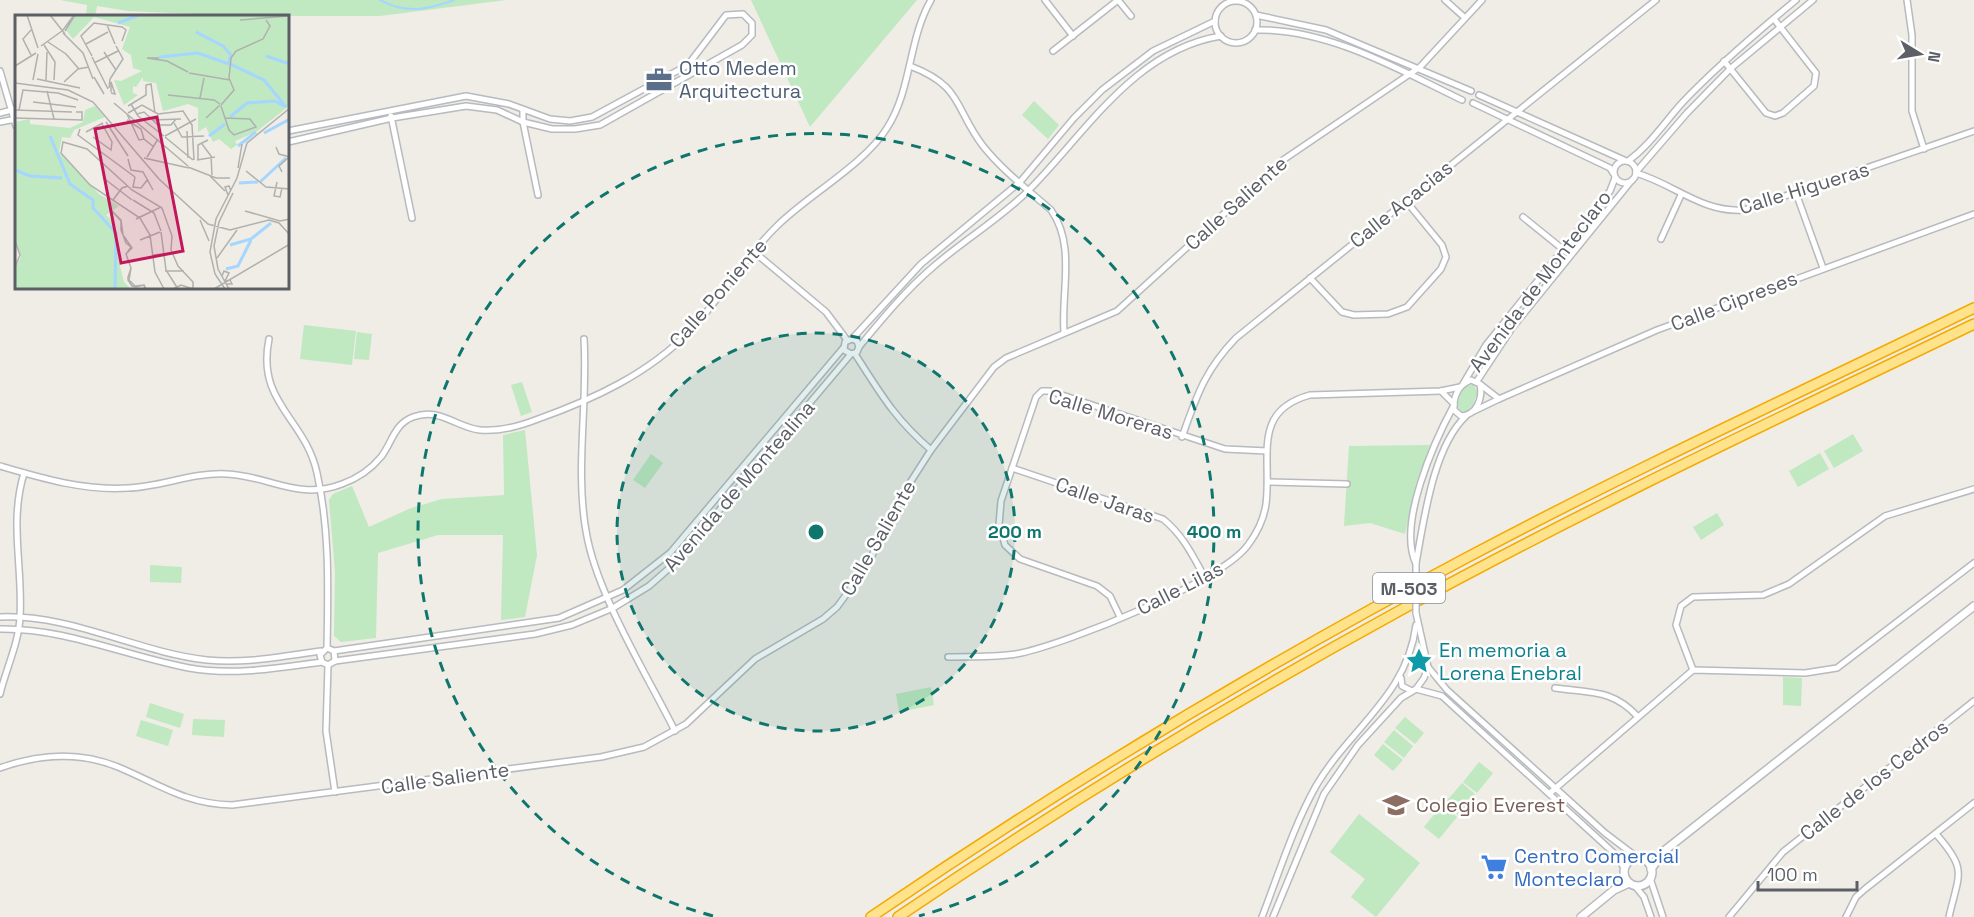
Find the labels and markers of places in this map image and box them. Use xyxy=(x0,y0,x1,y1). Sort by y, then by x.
place label: Otto Medem Arquitectura xyxy=(679,55,801,104)
office icon: Otto Medem Arquitectura xyxy=(644,65,674,95)
centre of rings xyxy=(806,522,826,542)
place label: En memoria a Lorena Enebral xyxy=(1439,637,1582,686)
place icon: En memoria a Lorena Enebral xyxy=(1404,646,1434,676)
school or university icon: Colegio Everest xyxy=(1381,790,1411,820)
place label: Colegio Everest xyxy=(1416,792,1565,818)
place label: Centro Comercial Monteclaro xyxy=(1514,843,1679,892)
supermarket icon: Centro Comercial Monteclaro xyxy=(1479,852,1509,882)

